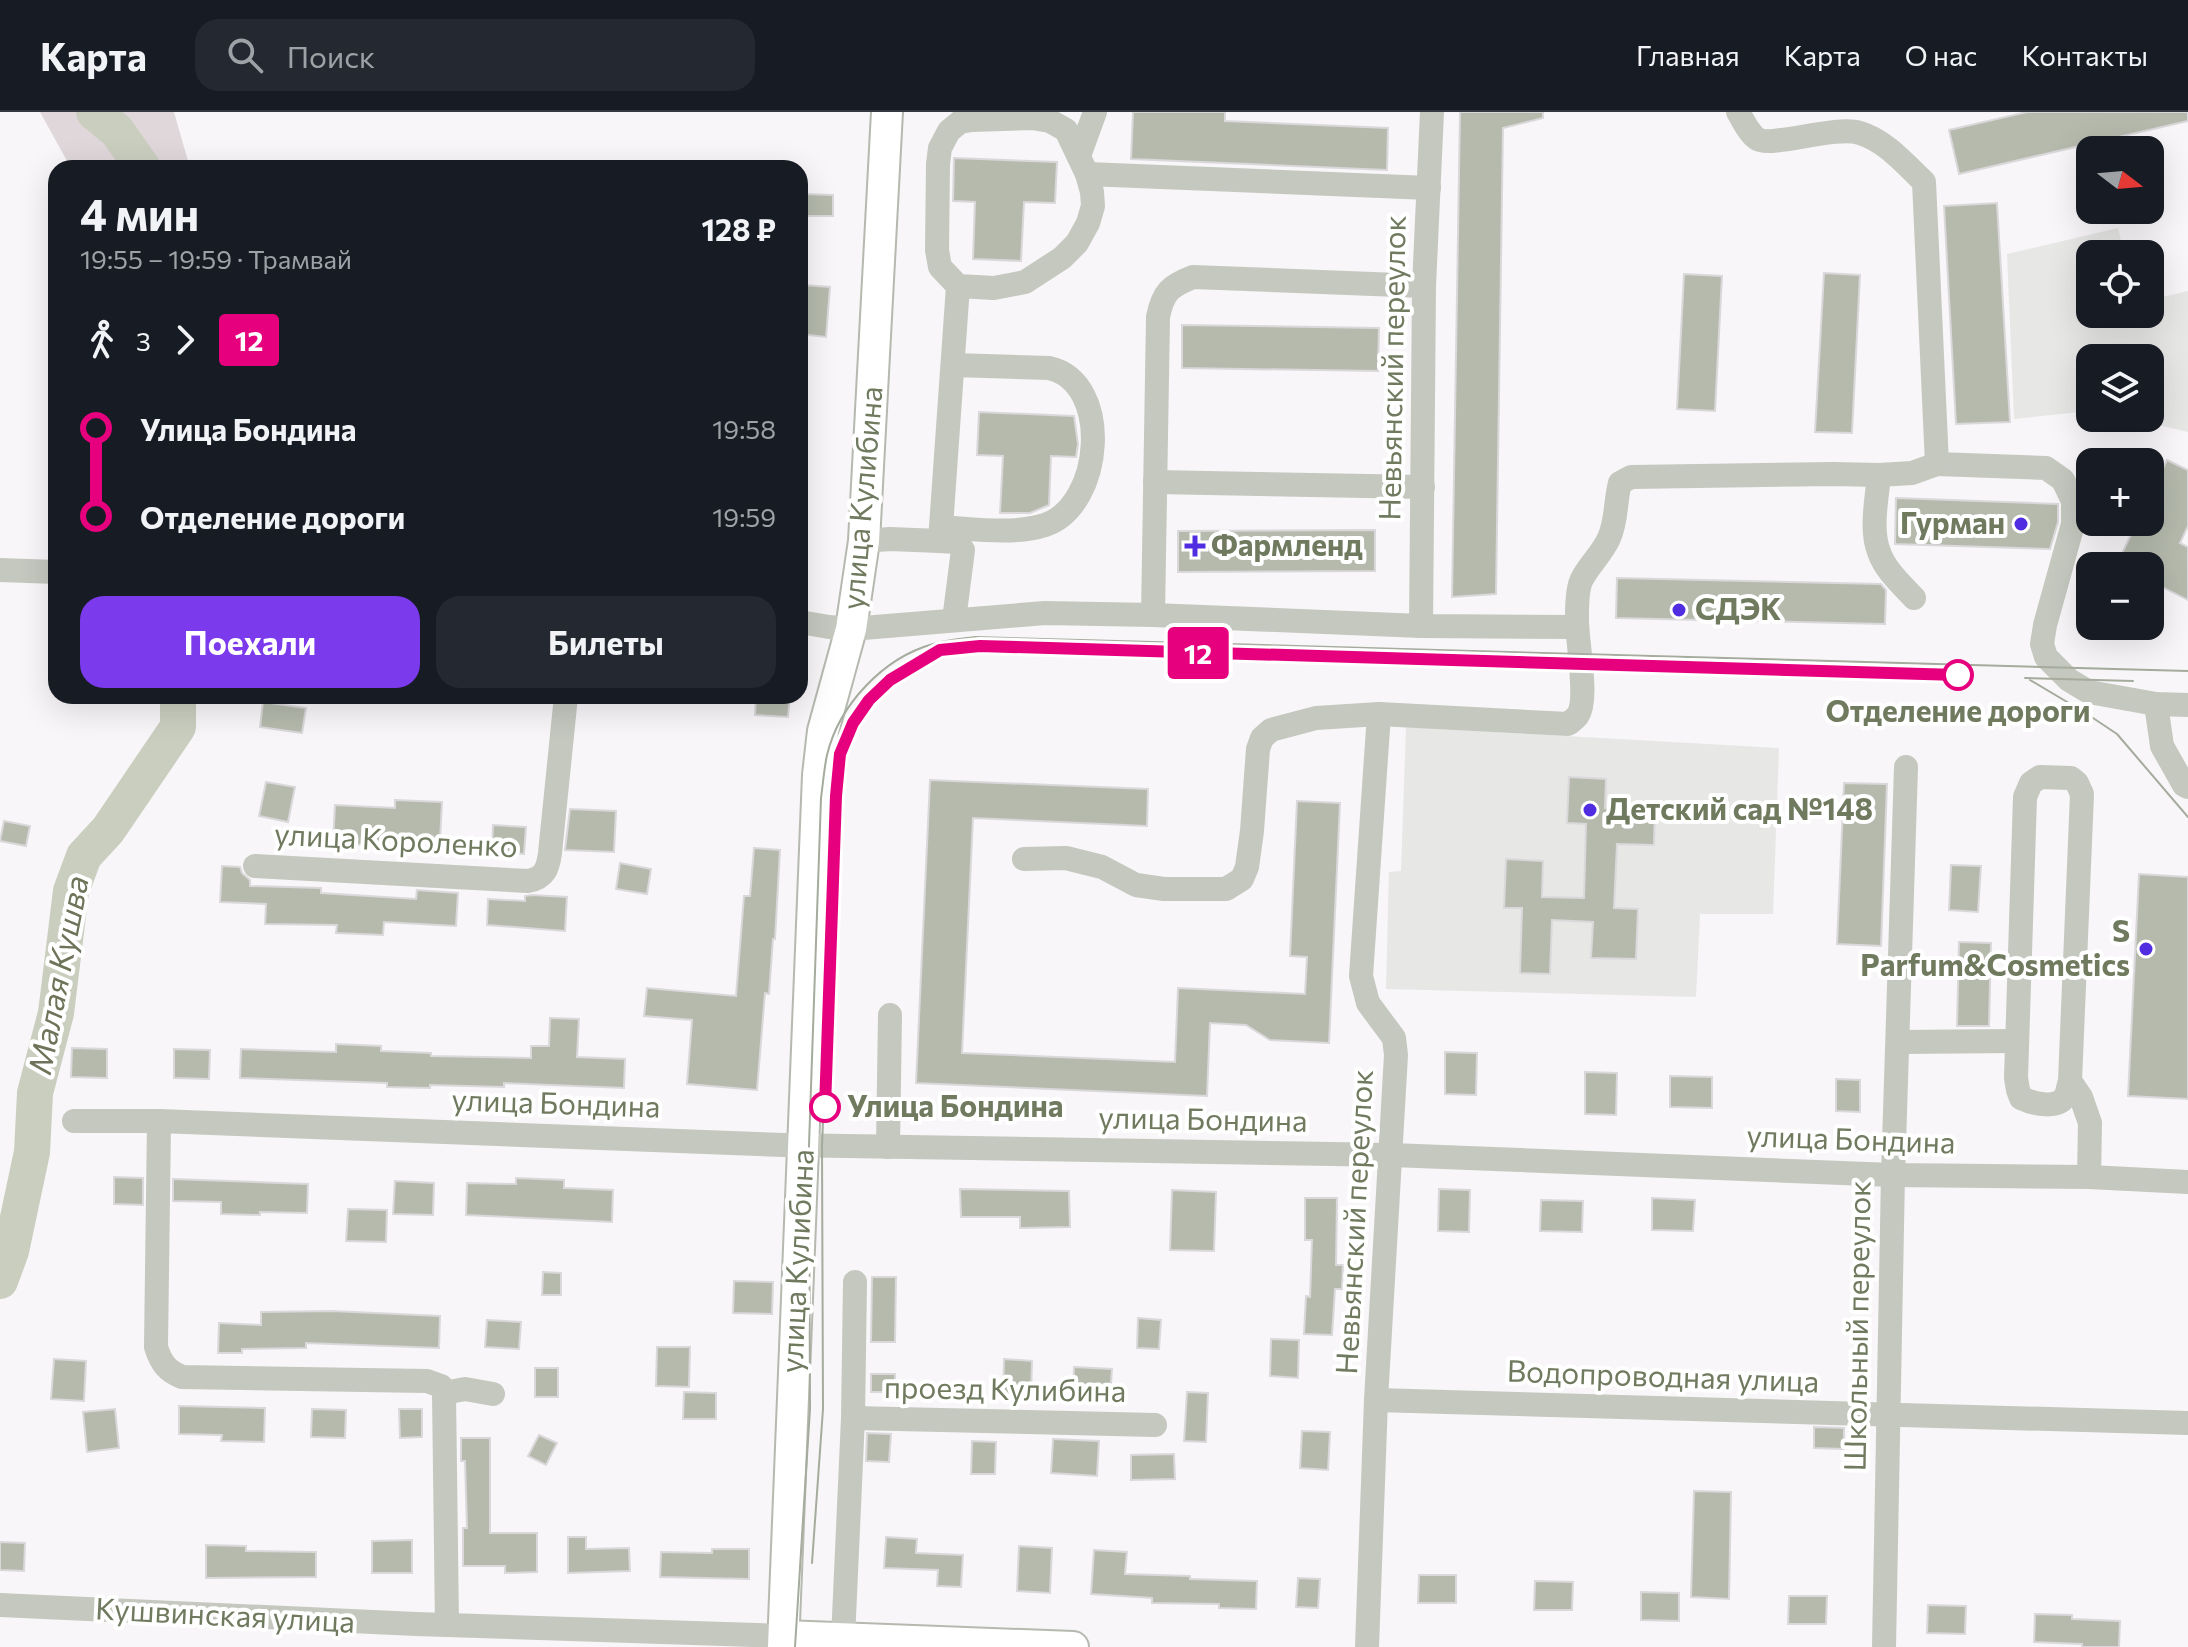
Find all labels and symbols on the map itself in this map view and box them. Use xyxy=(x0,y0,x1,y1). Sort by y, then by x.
north arrow xyxy=(2076,136,2164,224)
street label: Невьянский переулок xyxy=(1369,215,1412,521)
street label: улица Кулибина xyxy=(832,385,889,611)
place label: Гурман xyxy=(1900,503,2005,540)
marker: Гурман xyxy=(2012,515,2030,533)
place label: Фармленд xyxy=(1211,525,1363,562)
marker: Фармленд xyxy=(1186,537,1204,555)
place label: СДЭК xyxy=(1695,589,1781,626)
marker: СДЭК xyxy=(1670,601,1688,619)
line badge: 12 xyxy=(1162,627,1234,679)
marker: Отделение дороги xyxy=(1943,660,1973,690)
place label: Отделение дороги xyxy=(1825,691,2091,728)
place label: Детский сад №148 xyxy=(1606,789,1873,826)
marker: Детский сад №148 xyxy=(1581,801,1599,819)
street label: улица Короленко xyxy=(274,814,519,863)
water label: Малая Кушва xyxy=(18,872,96,1077)
place label: S Parfum&Cosmetics xyxy=(1860,911,2130,982)
marker: S Parfum&Cosmetics xyxy=(2137,940,2155,958)
street label: Невьянский переулок xyxy=(1326,1068,1379,1375)
street label: улица Бондина xyxy=(451,1079,661,1124)
place label: Улица Бондина xyxy=(847,1086,1063,1123)
marker: Улица Бондина xyxy=(810,1092,840,1122)
street label: улица Бондина xyxy=(1098,1097,1308,1138)
street label: улица Бондина xyxy=(1746,1115,1956,1160)
street label: улица Кулибина xyxy=(771,1148,820,1374)
street label: Школьный переулок xyxy=(1834,1180,1877,1472)
street label: Водопроводная улица xyxy=(1506,1351,1820,1398)
street label: проезд Кулибина xyxy=(884,1367,1127,1408)
street label: Кушвинская улица xyxy=(94,1588,356,1639)

